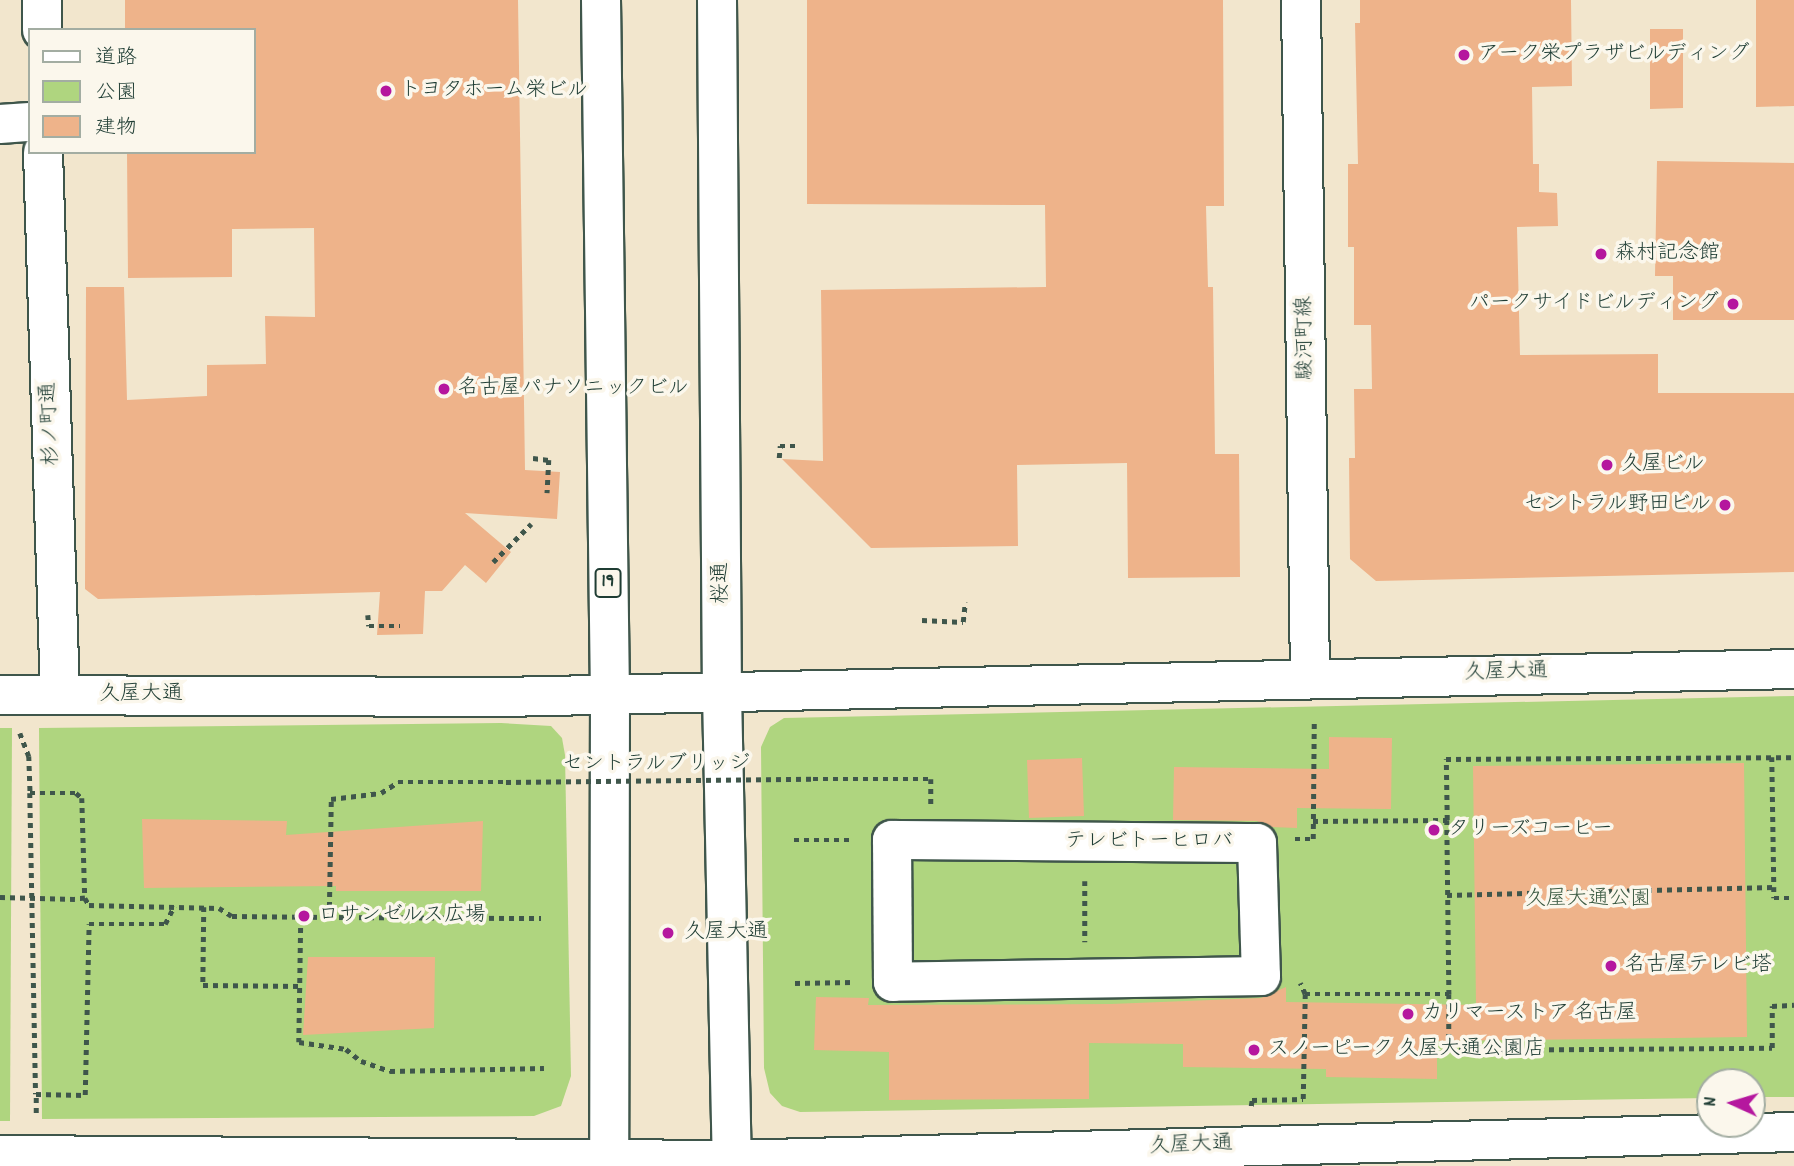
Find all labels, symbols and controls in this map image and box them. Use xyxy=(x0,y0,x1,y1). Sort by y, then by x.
legend xyxy=(28,28,256,154)
place label: アーク栄プラザビルディング xyxy=(1478,42,1750,68)
text: 道路 xyxy=(95,44,137,74)
marker: アーク栄プラザビルディング xyxy=(1456,47,1472,63)
place label: トヨタホーム栄ビル xyxy=(400,78,589,104)
text: 公園 xyxy=(95,79,137,109)
marker: トヨタホーム栄ビル xyxy=(378,83,394,99)
text: 建物 xyxy=(95,114,137,144)
place label: 森村記念館 xyxy=(1615,241,1720,267)
marker: 森村記念館 xyxy=(1593,246,1609,262)
place label: パークサイドビルディング xyxy=(1467,291,1719,317)
street label: 駿河町線 xyxy=(1293,296,1319,380)
marker: パークサイドビルディング xyxy=(1725,296,1741,312)
place label: 名古屋パナソニックビル xyxy=(458,376,689,402)
marker: 名古屋パナソニックビル xyxy=(436,381,452,397)
street label: 杉ノ町通 xyxy=(37,382,65,466)
place label: 久屋ビル xyxy=(1621,452,1705,478)
marker: 久屋ビル xyxy=(1599,457,1615,473)
place label: セントラル野田ビル xyxy=(1522,492,1711,518)
marker: セントラル野田ビル xyxy=(1717,497,1733,513)
street label: 桜通 xyxy=(709,562,735,604)
road number: 19 xyxy=(594,568,622,598)
street label: 久屋大通 xyxy=(1464,660,1548,686)
street label: 久屋大通 xyxy=(99,682,183,708)
street label: セントラルブリッジ xyxy=(562,752,750,778)
place label: タリーズコーヒー xyxy=(1448,817,1615,843)
marker: タリーズコーヒー xyxy=(1426,822,1442,838)
street label: テレビトーヒロバ xyxy=(1065,829,1233,855)
park label: 久屋大通公園 xyxy=(1525,887,1651,913)
place label: ロサンゼルス広場 xyxy=(318,903,486,929)
marker: ロサンゼルス広場 xyxy=(296,908,312,924)
place label: 久屋大通 xyxy=(684,920,768,946)
marker: 久屋大通 xyxy=(658,923,678,943)
place label: 名古屋テレビ塔 xyxy=(1625,953,1772,979)
marker: 名古屋テレビ塔 xyxy=(1603,958,1619,974)
place label: カリマーストア 名古屋 xyxy=(1422,1001,1637,1027)
marker: カリマーストア 名古屋 xyxy=(1400,1006,1416,1022)
place label: スノーピーク 久屋大通公園店 xyxy=(1268,1037,1545,1063)
marker: スノーピーク 久屋大通公園店 xyxy=(1246,1042,1262,1058)
north arrow xyxy=(1696,1068,1766,1138)
text: N xyxy=(1698,1096,1725,1107)
street label: 久屋大通 xyxy=(1149,1132,1233,1160)

